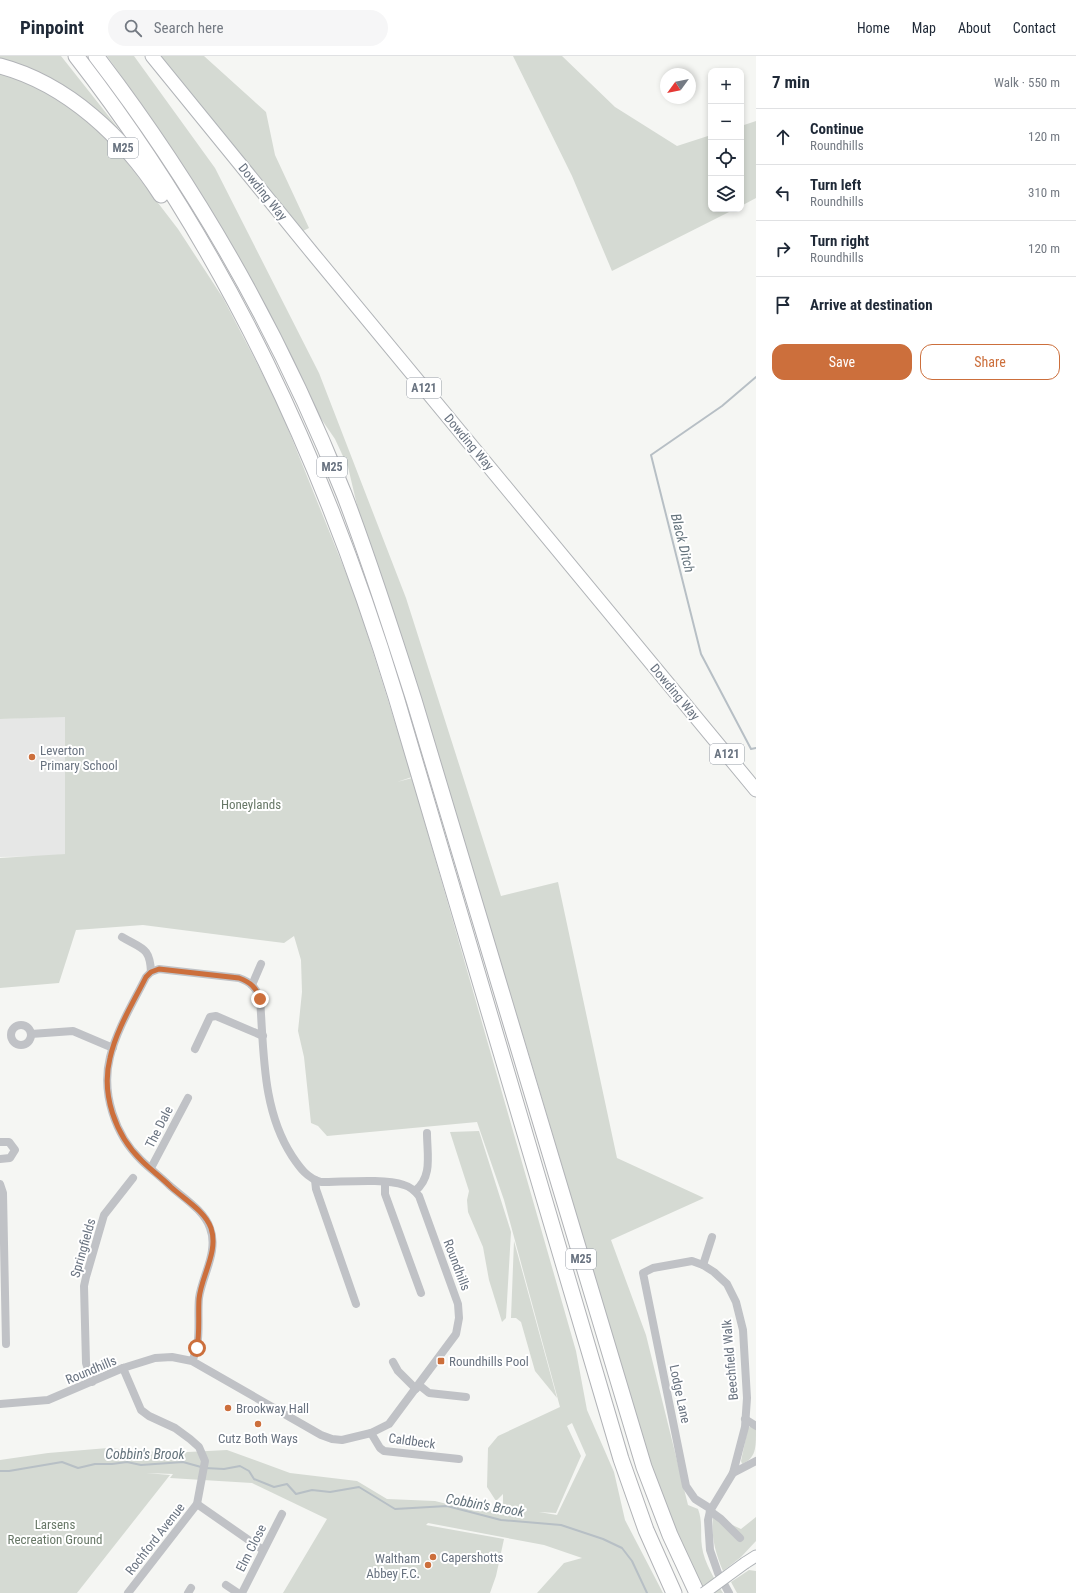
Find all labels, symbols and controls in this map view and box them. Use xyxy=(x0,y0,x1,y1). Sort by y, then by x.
search box xyxy=(108,10,388,46)
text: Pinpoint xyxy=(20,16,84,39)
icon: search xyxy=(122,17,144,39)
text: Search here xyxy=(154,19,224,37)
text: Home xyxy=(857,20,890,36)
text: Map xyxy=(912,20,936,36)
text: About xyxy=(958,20,991,36)
text: Contact xyxy=(1013,20,1056,36)
north arrow xyxy=(660,68,696,104)
map controls xyxy=(708,68,744,212)
button: + xyxy=(708,68,744,104)
text: 7 min xyxy=(772,72,810,92)
text: Walk · 550 m xyxy=(994,75,1060,90)
button: − xyxy=(708,104,744,140)
text: Continue xyxy=(810,120,864,138)
icon: ahead xyxy=(772,126,794,148)
text: 120 m xyxy=(1028,129,1060,144)
road number: M25 xyxy=(108,138,138,158)
text: Roundhills xyxy=(810,138,864,153)
button: locate xyxy=(708,140,744,176)
street label: Dowding Way xyxy=(236,161,291,224)
button: layers xyxy=(708,176,744,212)
text: Turn left xyxy=(810,176,861,194)
icon: left xyxy=(772,182,794,204)
text: 310 m xyxy=(1028,185,1060,200)
text: Roundhills xyxy=(810,194,864,209)
text: Turn right xyxy=(810,232,869,250)
icon: right xyxy=(772,238,794,260)
text: 120 m xyxy=(1028,241,1060,256)
text: Roundhills xyxy=(810,250,864,265)
icon: arrive xyxy=(772,294,794,316)
text: Arrive at destination xyxy=(810,296,933,314)
button: Save xyxy=(772,344,912,380)
button: Share xyxy=(920,344,1060,380)
road number: A121 xyxy=(407,378,441,398)
street label: Dowding Way xyxy=(441,411,497,474)
road number: M25 xyxy=(317,457,347,477)
water label: Black Ditch xyxy=(668,512,698,574)
street label: Dowding Way xyxy=(647,661,703,724)
place label: Leverton Primary School xyxy=(40,743,118,773)
road number: A121 xyxy=(710,744,744,764)
marker: Leverton Primary School xyxy=(27,752,37,762)
park label: Honeylands xyxy=(221,797,281,812)
route end xyxy=(251,990,269,1008)
street label: The Dale xyxy=(142,1104,176,1150)
street label: Springfields xyxy=(67,1217,99,1279)
street label: Roundhills xyxy=(440,1237,474,1293)
road number: M25 xyxy=(566,1249,596,1269)
street label: Beechfield Walk xyxy=(719,1319,741,1401)
route start xyxy=(188,1339,206,1357)
street label: Roundhills xyxy=(63,1353,119,1387)
place label: Roundhills Pool xyxy=(449,1354,529,1369)
marker: Roundhills Pool xyxy=(436,1356,446,1366)
street label: Lodge Lane xyxy=(666,1363,694,1425)
place label: Brookway Hall xyxy=(236,1401,309,1416)
marker: Brookway Hall xyxy=(223,1403,233,1413)
marker: Cutz Both Ways xyxy=(253,1419,263,1429)
street label: Caldbeck xyxy=(387,1430,437,1452)
place label: Cutz Both Ways xyxy=(218,1431,298,1446)
water label: Cobbin's Brook xyxy=(105,1446,186,1462)
water label: Cobbin's Brook xyxy=(445,1490,526,1520)
street label: Rochford Avenue xyxy=(122,1500,188,1578)
park label: Larsens Recreation Ground xyxy=(8,1517,102,1547)
street label: Elm Close xyxy=(233,1522,269,1574)
place label: Capershotts xyxy=(441,1550,503,1565)
place label: Waltham Abbey F.C. xyxy=(366,1551,420,1581)
marker: Capershotts xyxy=(428,1552,438,1562)
marker: Waltham Abbey F.C. xyxy=(423,1560,433,1570)

